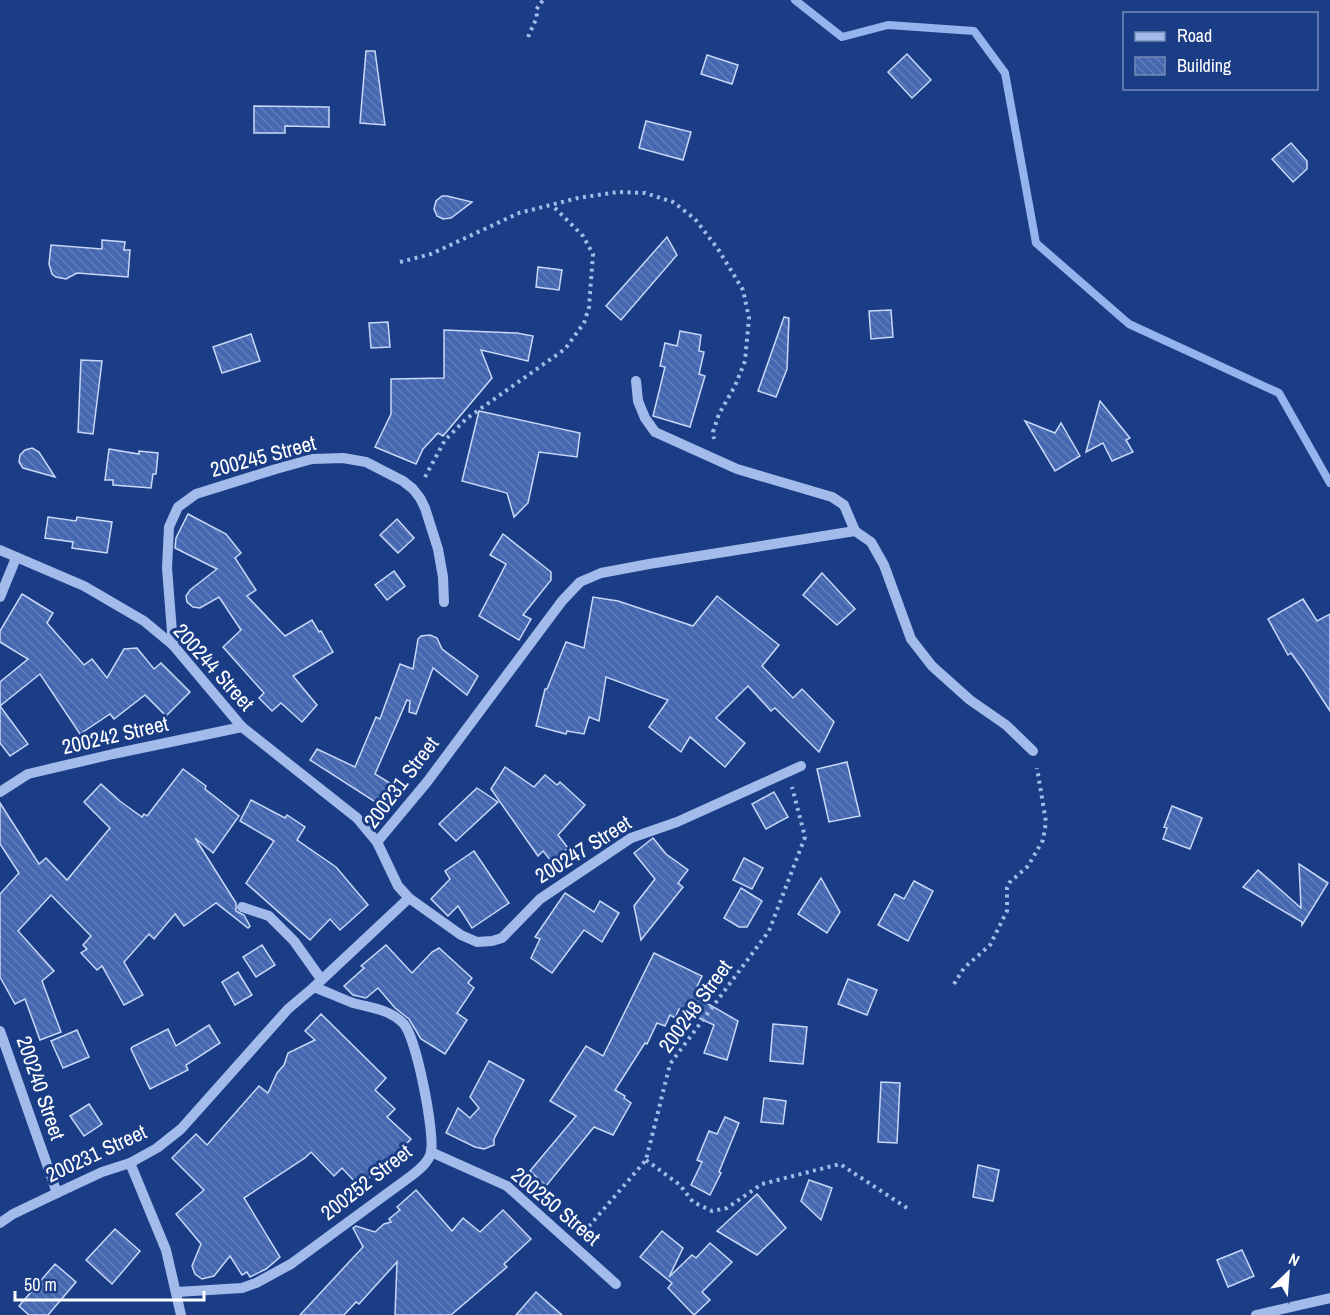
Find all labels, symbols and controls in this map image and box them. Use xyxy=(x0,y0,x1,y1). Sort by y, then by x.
legend xyxy=(1123,12,1318,90)
text: Road xyxy=(1177,23,1212,48)
text: Building xyxy=(1177,53,1232,78)
street label: 200245 Street xyxy=(207,428,319,484)
street label: 200244 Street xyxy=(167,617,261,717)
street label: 200242 Street xyxy=(59,709,171,761)
street label: 200231 Street xyxy=(357,730,445,834)
street label: 200247 Street xyxy=(529,808,637,890)
street label: 200248 Street xyxy=(651,954,739,1058)
street label: 200240 Street xyxy=(10,1032,72,1144)
street label: 200231 Street xyxy=(41,1117,151,1189)
street label: 200252 Street xyxy=(314,1137,418,1227)
street label: 200250 Street xyxy=(505,1160,607,1252)
north arrow xyxy=(1258,1243,1318,1303)
text: N xyxy=(1285,1247,1303,1271)
scale bar xyxy=(15,1264,204,1302)
text: 50 m xyxy=(24,1272,57,1297)

